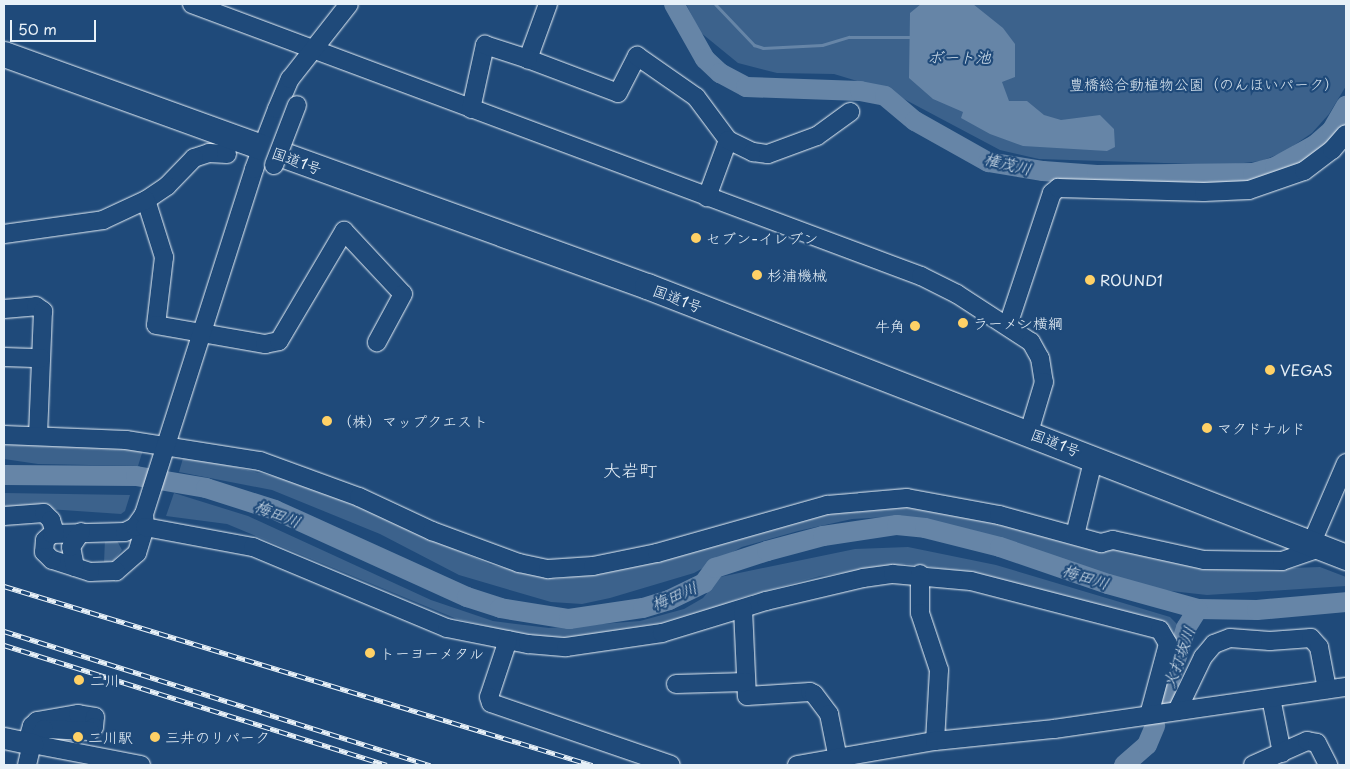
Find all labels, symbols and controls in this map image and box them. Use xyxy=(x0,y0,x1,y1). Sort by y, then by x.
scale bar xyxy=(12,10,99,42)
text: 50 m xyxy=(18,17,57,40)
water label: ボート池 xyxy=(927,46,991,66)
park label: 豊橋総合動植物公園（のんほいパーク） xyxy=(1069,75,1339,93)
street label: 国道1号 xyxy=(270,143,324,177)
water label: 権茂川 xyxy=(982,148,1034,178)
place label: セブン-イレブン xyxy=(706,229,818,247)
marker: セブン-イレブン xyxy=(690,232,702,244)
place label: 杉浦機械 xyxy=(767,266,827,284)
marker: 杉浦機械 xyxy=(751,269,763,281)
place label: ROUND1 xyxy=(1100,271,1163,289)
marker: ROUND1 xyxy=(1084,274,1096,286)
street label: 国道1号 xyxy=(651,280,705,316)
place label: ラーメン横綱 xyxy=(973,314,1063,332)
place label: 牛角 xyxy=(875,317,905,335)
marker: ラーメン横綱 xyxy=(957,317,969,329)
marker: 牛角 xyxy=(909,320,921,332)
place label: VEGAS xyxy=(1280,361,1333,379)
marker: VEGAS xyxy=(1264,364,1276,376)
place label: （株）マップクエスト xyxy=(337,412,487,430)
marker: （株）マップクエスト xyxy=(321,415,333,427)
place label: マクドナルド xyxy=(1217,419,1307,437)
marker: マクドナルド xyxy=(1201,422,1213,434)
street label: 国道1号 xyxy=(1029,424,1083,460)
district label: 大岩町 xyxy=(603,459,657,481)
water label: 梅田川 xyxy=(252,495,304,531)
water label: 梅田川 xyxy=(1060,559,1112,593)
water label: 梅田川 xyxy=(648,577,700,613)
water label: 火打坂川 xyxy=(1158,624,1198,690)
place label: トーヨーメタル xyxy=(380,644,484,662)
marker: トーヨーメタル xyxy=(364,647,376,659)
place label: 二川 xyxy=(90,671,120,689)
marker: 二川 xyxy=(72,673,86,687)
place label: 二川駅 xyxy=(88,728,133,746)
place label: 三井のリパーク xyxy=(165,728,270,746)
marker: 二川駅 xyxy=(72,731,84,743)
marker: 三井のリパーク xyxy=(149,731,161,743)

